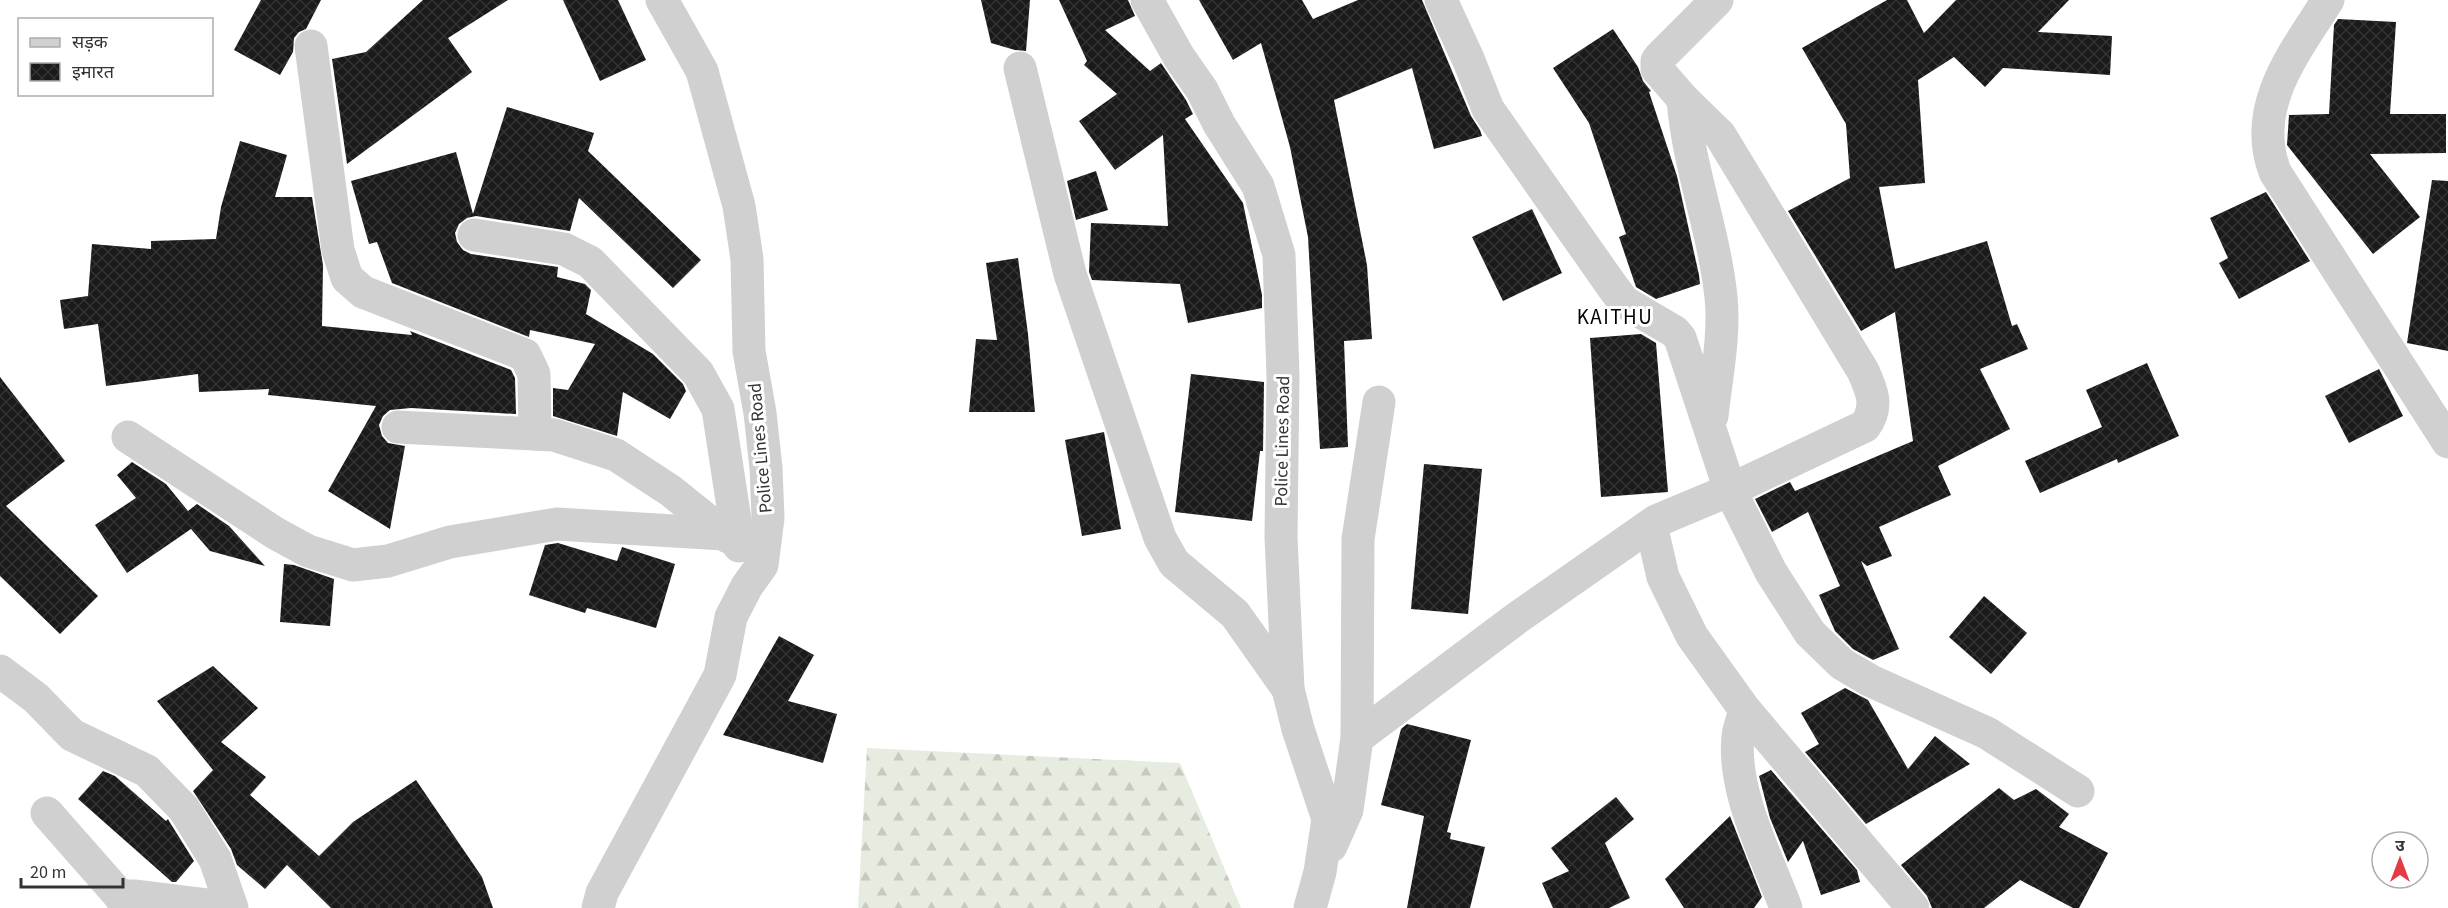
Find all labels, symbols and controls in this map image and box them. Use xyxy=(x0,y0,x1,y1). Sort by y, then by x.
legend xyxy=(18,18,213,96)
text: सड़क xyxy=(72,30,109,55)
text: इमारत xyxy=(72,60,115,85)
district label: KAITHU xyxy=(1577,302,1653,332)
street label: Police Lines Road xyxy=(1269,375,1296,507)
street label: Police Lines Road xyxy=(742,382,779,514)
north arrow xyxy=(2370,830,2430,890)
text: उ xyxy=(2395,835,2405,857)
scale bar xyxy=(21,851,123,889)
text: 20 m xyxy=(30,860,66,885)

